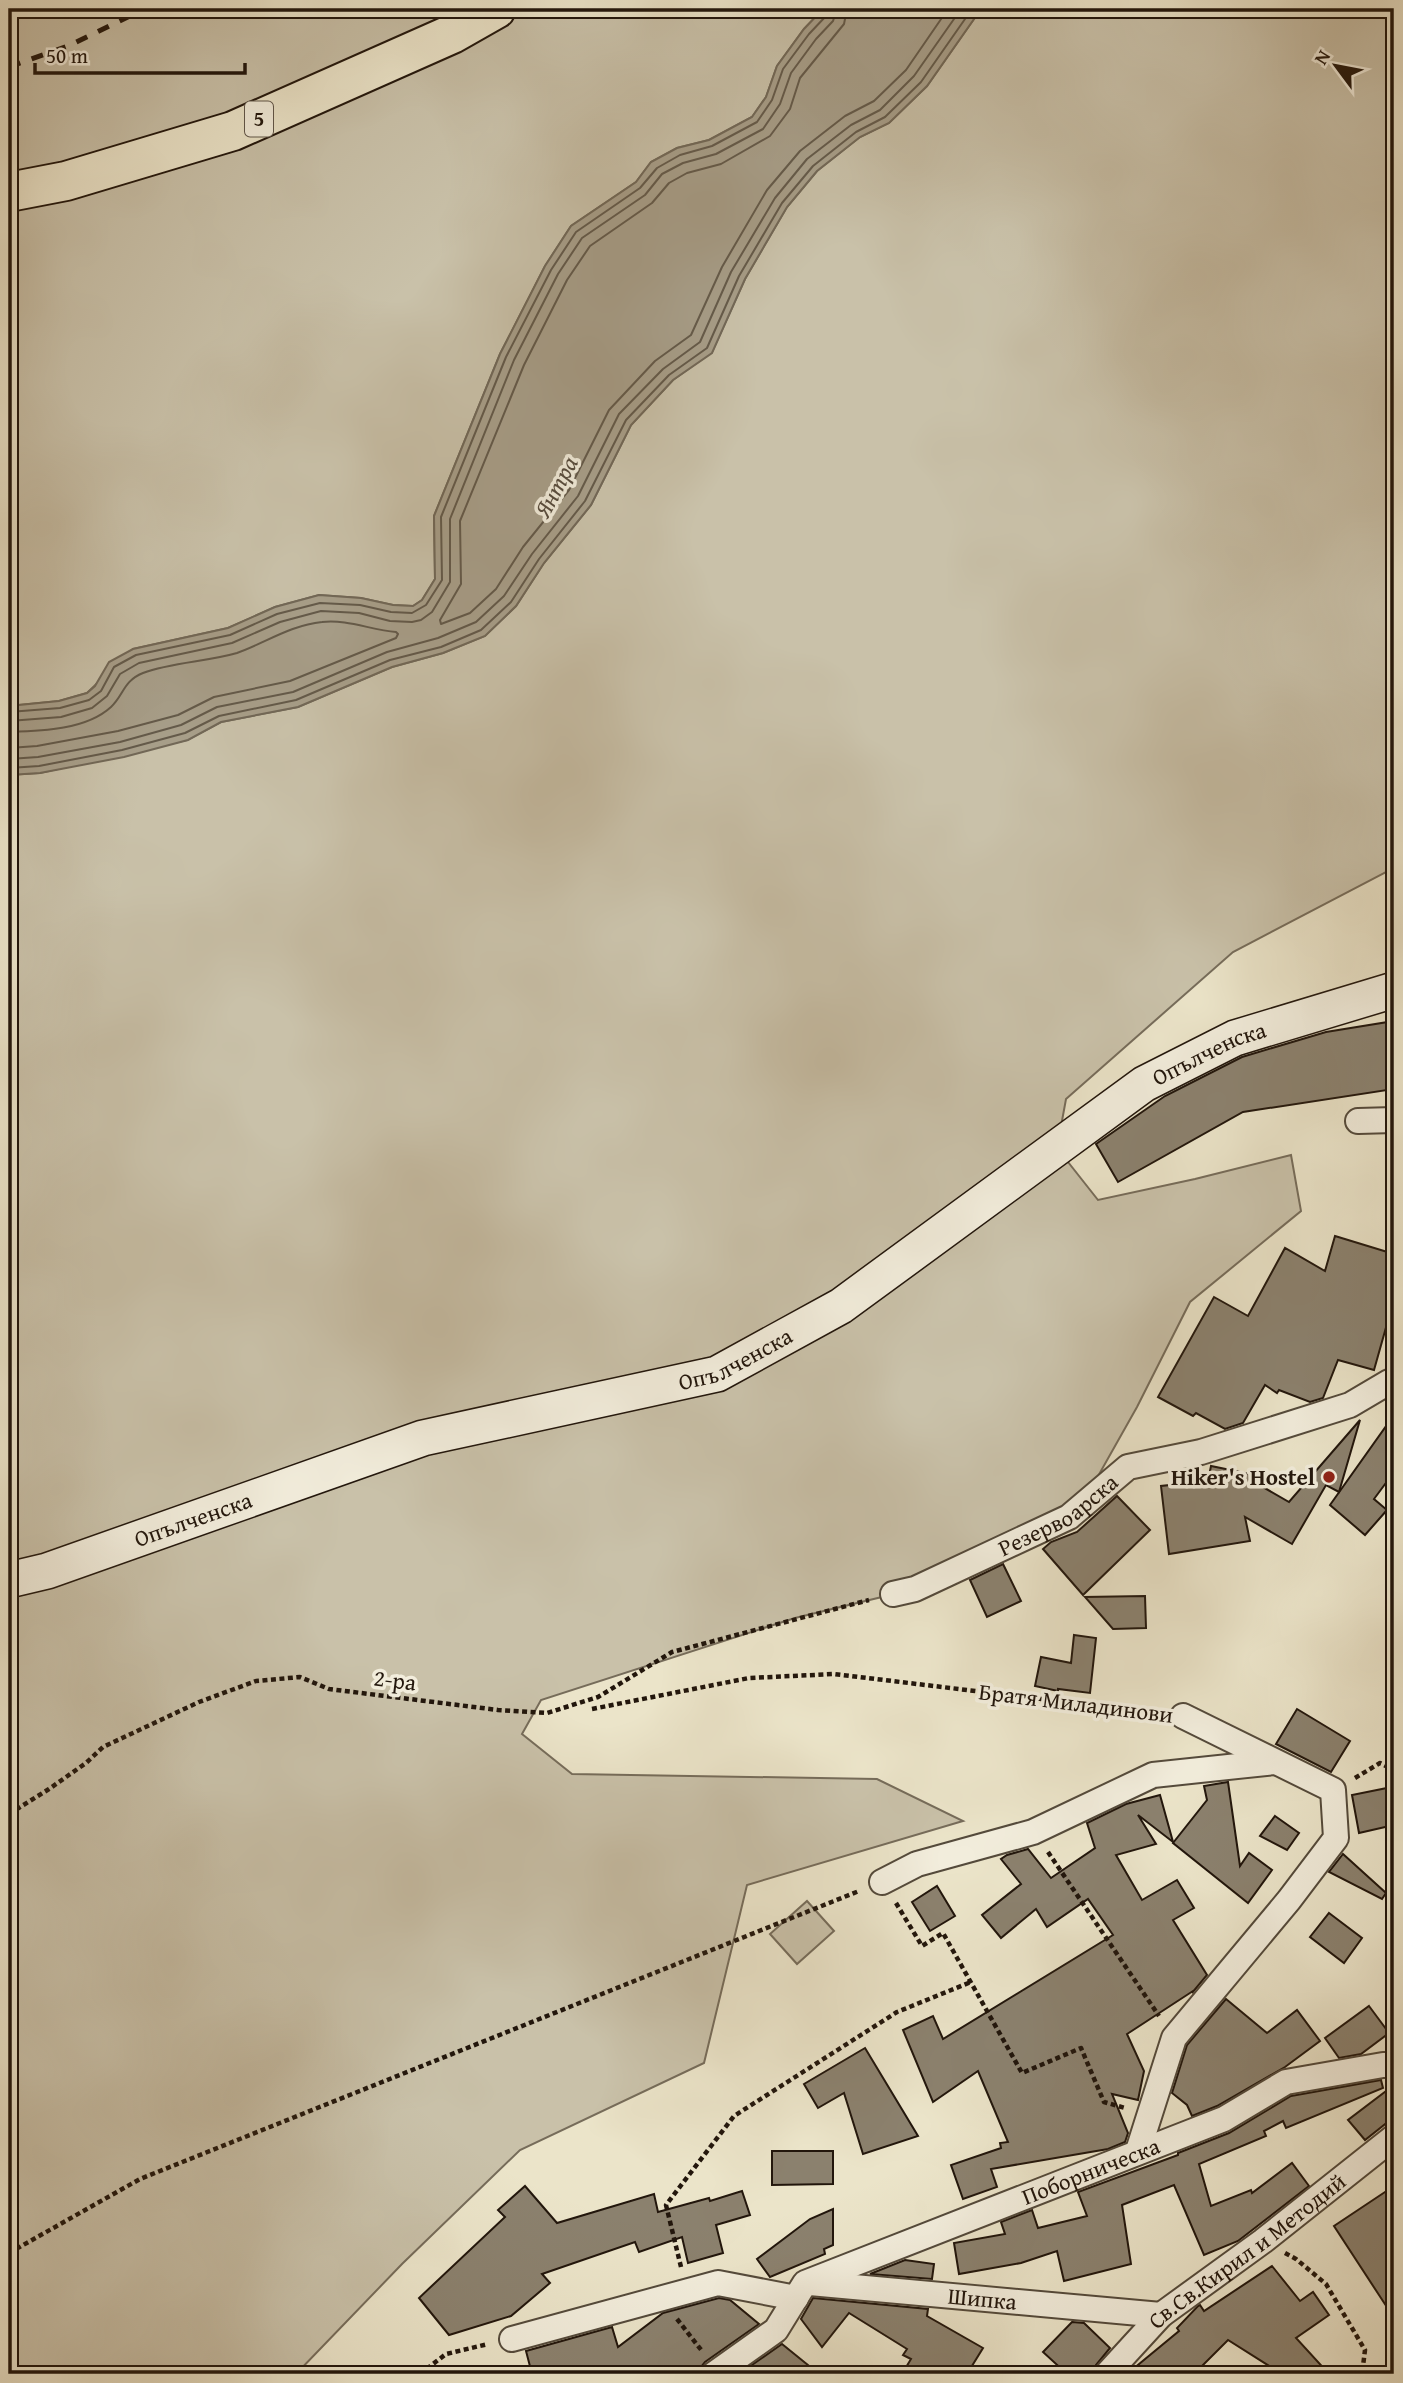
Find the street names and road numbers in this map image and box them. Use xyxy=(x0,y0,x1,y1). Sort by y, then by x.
road number: 5 xyxy=(245,102,273,136)
street label: Опълченска xyxy=(1146,1013,1270,1093)
street label: Опълченска xyxy=(675,1319,798,1398)
street label: Резервоарска xyxy=(992,1466,1125,1564)
street label: Опълченска xyxy=(130,1483,256,1555)
street label: 2-ра xyxy=(372,1661,418,1698)
street label: Братя Миладинови xyxy=(977,1674,1176,1731)
street label: Поборническа xyxy=(1017,2129,1164,2213)
street label: Св.Св.Кирил и Методий xyxy=(1139,2164,1353,2336)
street label: Шипка xyxy=(947,2279,1018,2318)

